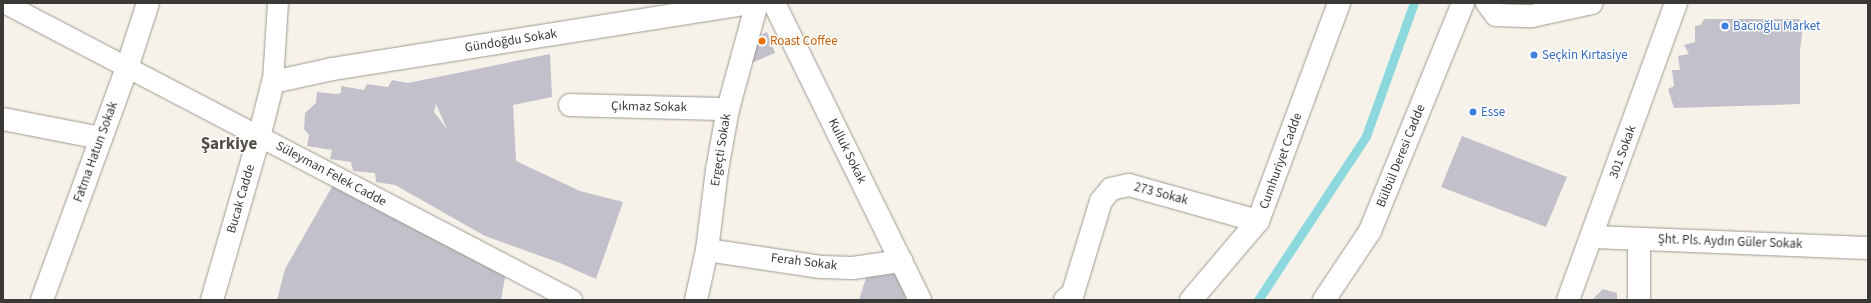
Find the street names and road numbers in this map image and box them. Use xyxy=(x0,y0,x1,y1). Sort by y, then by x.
street label: Gündoğdu Sokak xyxy=(464,26,558,56)
street label: Çıkmaz Sokak xyxy=(611,99,687,115)
street label: Fatma Hatun Sokak xyxy=(71,100,121,204)
street label: Bülbül Deresi Cadde xyxy=(1373,102,1429,210)
street label: Cumhuriyet Cadde xyxy=(1256,111,1306,211)
street label: Ergeçti Sokak xyxy=(708,113,734,187)
street label: Kulluk Sokak xyxy=(825,116,869,186)
street label: 301 Sokak xyxy=(1606,123,1640,181)
street label: Süleyman Felek Cadde xyxy=(273,138,389,210)
street label: Bucak Cadde xyxy=(224,163,258,235)
street label: 273 Sokak xyxy=(1132,179,1190,209)
street label: Şht. Pls. Aydın Güler Sokak xyxy=(1657,232,1803,252)
street label: Ferah Sokak xyxy=(770,250,838,274)

